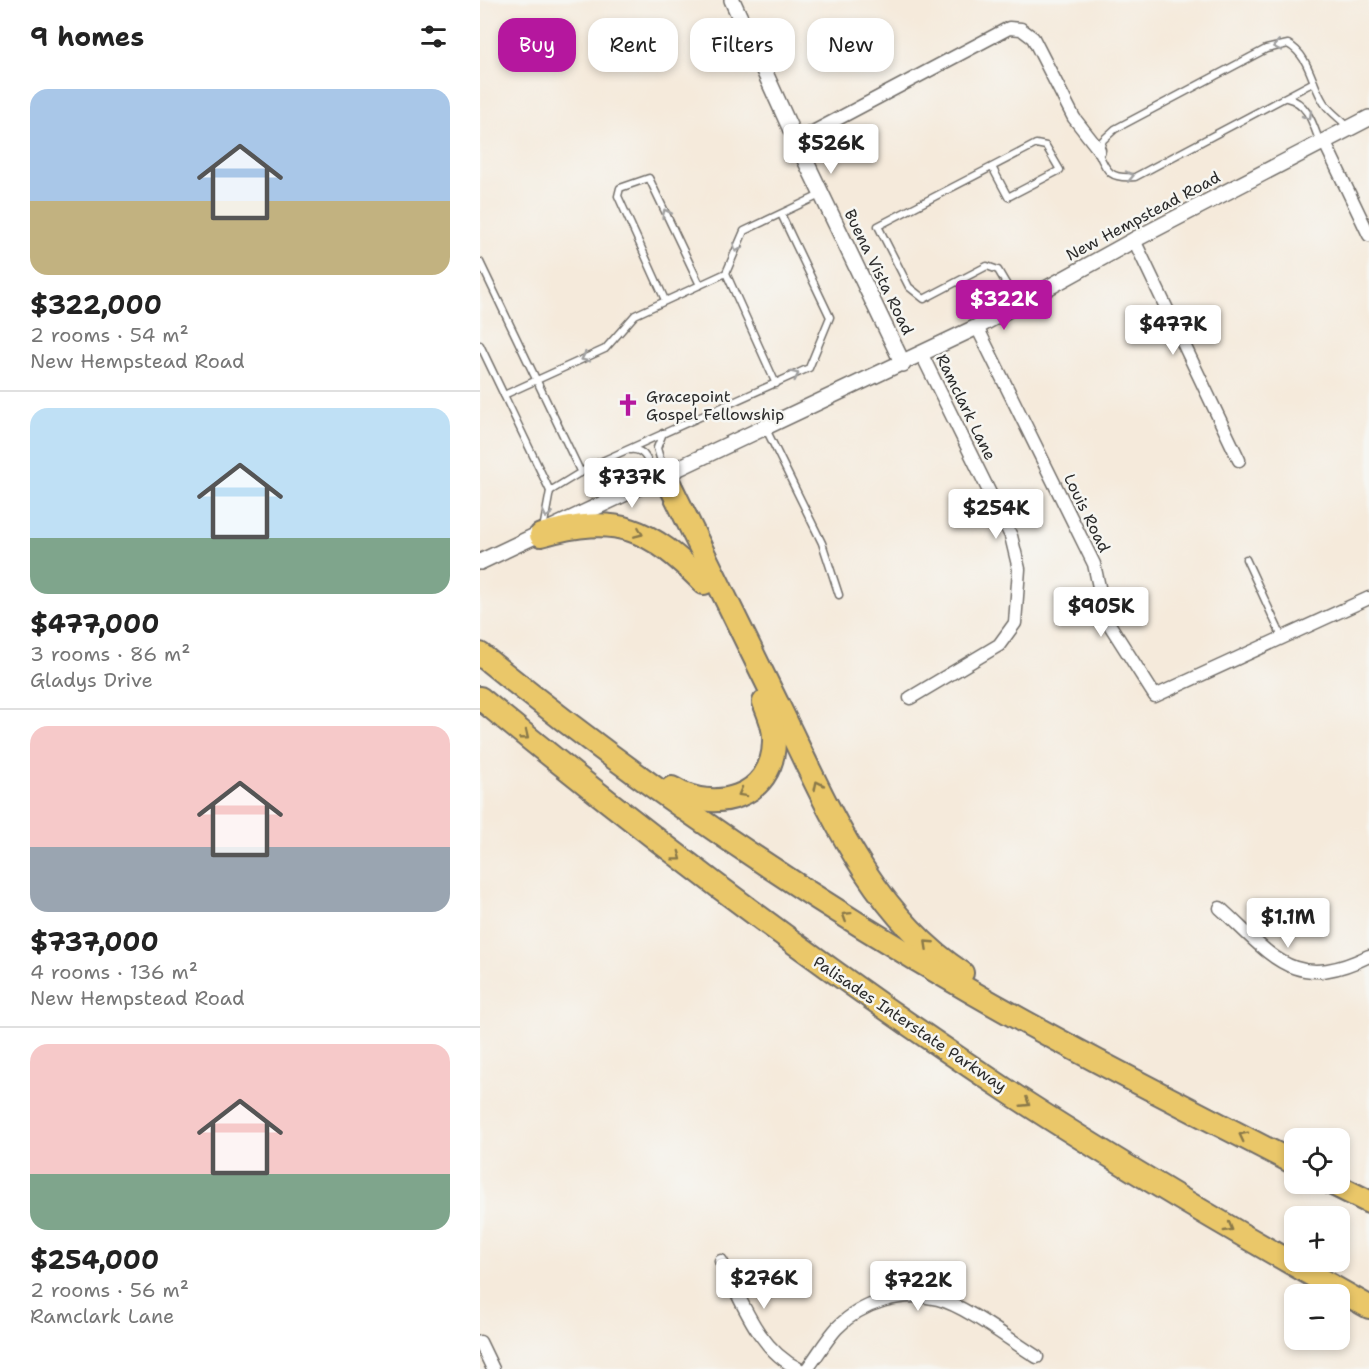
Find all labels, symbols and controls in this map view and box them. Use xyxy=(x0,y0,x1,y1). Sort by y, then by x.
chip: Buy xyxy=(498,18,576,72)
chip: Rent xyxy=(588,18,678,72)
chip: Filters xyxy=(690,18,795,72)
chip: New xyxy=(807,18,894,72)
text: 9 homes xyxy=(30,19,144,54)
icon: filters xyxy=(417,20,450,53)
one-way arrow xyxy=(1273,39,1283,52)
one-way arrow xyxy=(1301,110,1313,120)
pin: $526K xyxy=(789,124,873,175)
icon: home xyxy=(186,128,294,236)
text: $526K xyxy=(797,130,865,156)
street label: New Hempstead Road xyxy=(1062,166,1224,266)
one-way arrow xyxy=(1125,170,1135,183)
street label: Buena Vista Road xyxy=(839,206,919,338)
one-way arrow xyxy=(662,209,674,220)
one-way arrow xyxy=(732,241,744,252)
pin: $322K xyxy=(962,280,1046,331)
text: $322K xyxy=(970,286,1038,312)
text: $322,000 xyxy=(30,287,162,322)
pin: $477K xyxy=(1131,305,1215,356)
text: $477K xyxy=(1139,311,1207,337)
text: 2 rooms · 54 m² xyxy=(30,322,189,348)
text: New Hempstead Road xyxy=(30,348,245,374)
street label: Ramclark Lane xyxy=(931,350,1001,464)
one-way arrow xyxy=(581,351,592,363)
one-way arrow xyxy=(788,371,799,382)
place label: Gracepoint Gospel Fellowship xyxy=(646,386,784,425)
church icon: Gracepoint Gospel Fellowship xyxy=(615,392,641,418)
icon: home xyxy=(186,447,294,555)
pin: $737K xyxy=(590,458,674,509)
text: $737K xyxy=(598,464,666,490)
street label: Louis Road xyxy=(1059,470,1115,556)
pin: $254K xyxy=(954,489,1038,540)
text: $254K xyxy=(962,495,1030,521)
one-way arrow xyxy=(541,508,554,518)
one-way arrow xyxy=(632,526,643,538)
pin: $905K xyxy=(1059,587,1143,638)
text: $905K xyxy=(1068,593,1134,619)
text: $477,000 xyxy=(30,606,159,641)
text: 3 rooms · 86 m² xyxy=(30,641,190,667)
text: Gladys Drive xyxy=(30,667,153,693)
one-way arrow xyxy=(518,728,529,739)
icon: home xyxy=(186,765,294,873)
one-way arrow xyxy=(814,780,825,791)
one-way arrow xyxy=(738,786,748,797)
one-way arrow xyxy=(671,850,682,861)
pin: $1.1M xyxy=(1246,898,1330,949)
text: $1.1M xyxy=(1261,904,1315,930)
one-way arrow xyxy=(842,912,852,924)
text: $737,000 xyxy=(30,924,159,959)
one-way arrow xyxy=(924,941,935,952)
street label: Palisades Interstate Parkway xyxy=(809,951,1011,1097)
text: 4 rooms · 136 m² xyxy=(30,959,198,985)
text: New Hempstead Road xyxy=(30,985,245,1011)
icon: home xyxy=(186,1083,294,1191)
one-way arrow xyxy=(1020,1095,1030,1107)
map controls xyxy=(1284,1128,1350,1350)
button: locate xyxy=(1284,1128,1350,1194)
one-way arrow xyxy=(1238,1132,1249,1144)
button: + xyxy=(1284,1206,1350,1272)
one-way arrow xyxy=(1223,1221,1233,1232)
text: $254,000 xyxy=(30,1242,159,1277)
pin: $276K xyxy=(722,1259,806,1310)
pin: $722K xyxy=(876,1261,960,1312)
text: $276K xyxy=(730,1265,798,1291)
text: $722K xyxy=(884,1267,952,1293)
text: 2 rooms · 56 m² xyxy=(30,1277,189,1303)
button: − xyxy=(1284,1284,1350,1350)
text: Ramclark Lane xyxy=(30,1303,174,1329)

